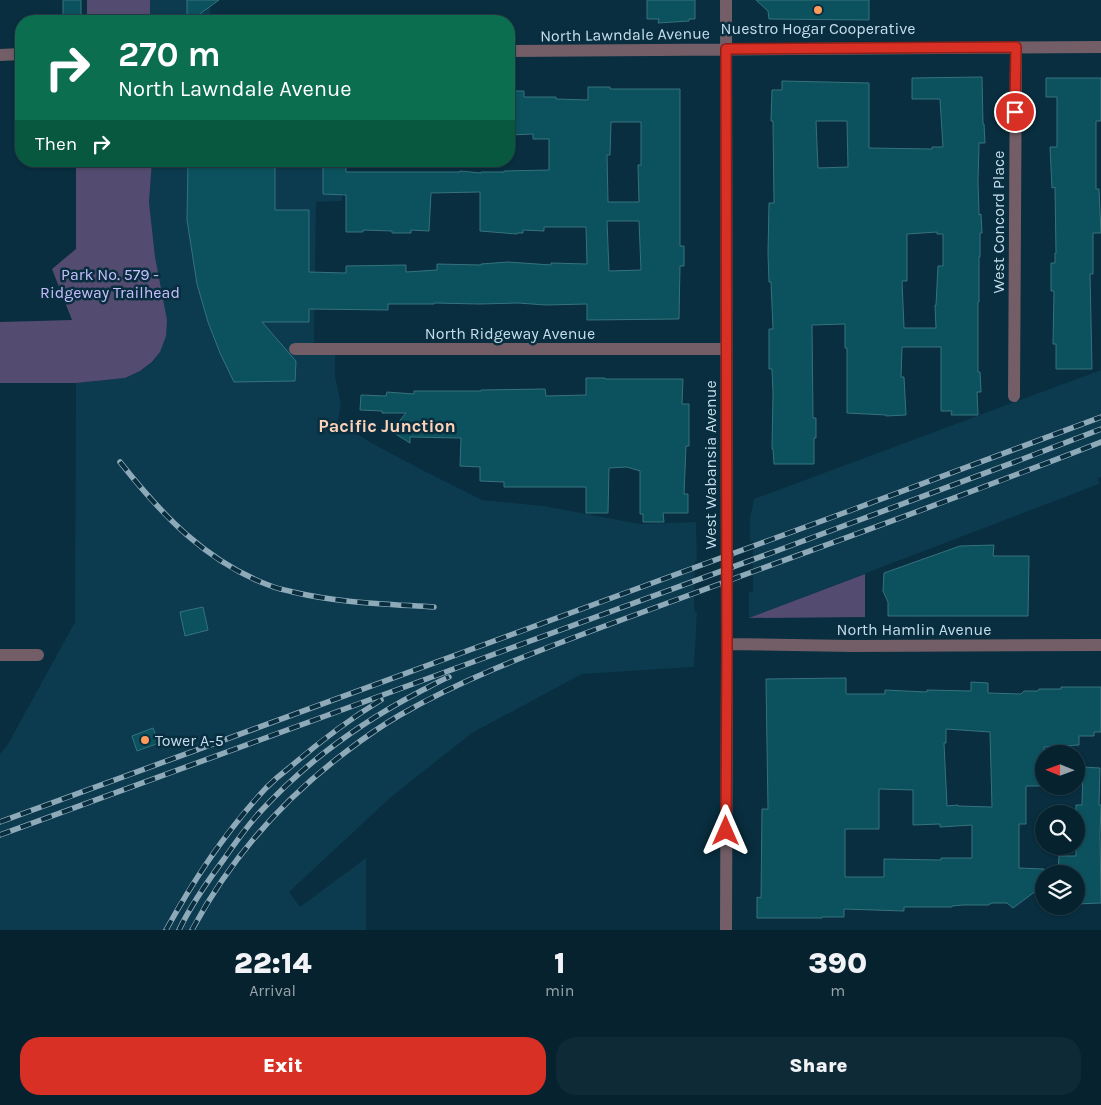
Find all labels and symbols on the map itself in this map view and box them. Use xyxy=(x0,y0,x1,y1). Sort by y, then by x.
marker: Nuestro Hogar Cooperative xyxy=(812,4,824,16)
place label: Nuestro Hogar Cooperative xyxy=(721,19,915,38)
street label: North Lawndale Avenue xyxy=(540,24,710,45)
pin xyxy=(994,91,1036,133)
street label: West Concord Place xyxy=(989,150,1008,294)
park label: Park No. 579 - Ridgeway Trailhead xyxy=(40,265,180,302)
street label: North Ridgeway Avenue xyxy=(425,324,595,343)
street label: West Wabansia Avenue xyxy=(701,380,720,550)
district label: Pacific Junction xyxy=(318,415,456,437)
street label: North Hamlin Avenue xyxy=(837,620,991,639)
place label: Tower A-5 xyxy=(155,731,224,750)
marker: Tower A-5 xyxy=(139,734,151,746)
north arrow xyxy=(1035,745,1085,795)
position arrow xyxy=(699,804,751,856)

